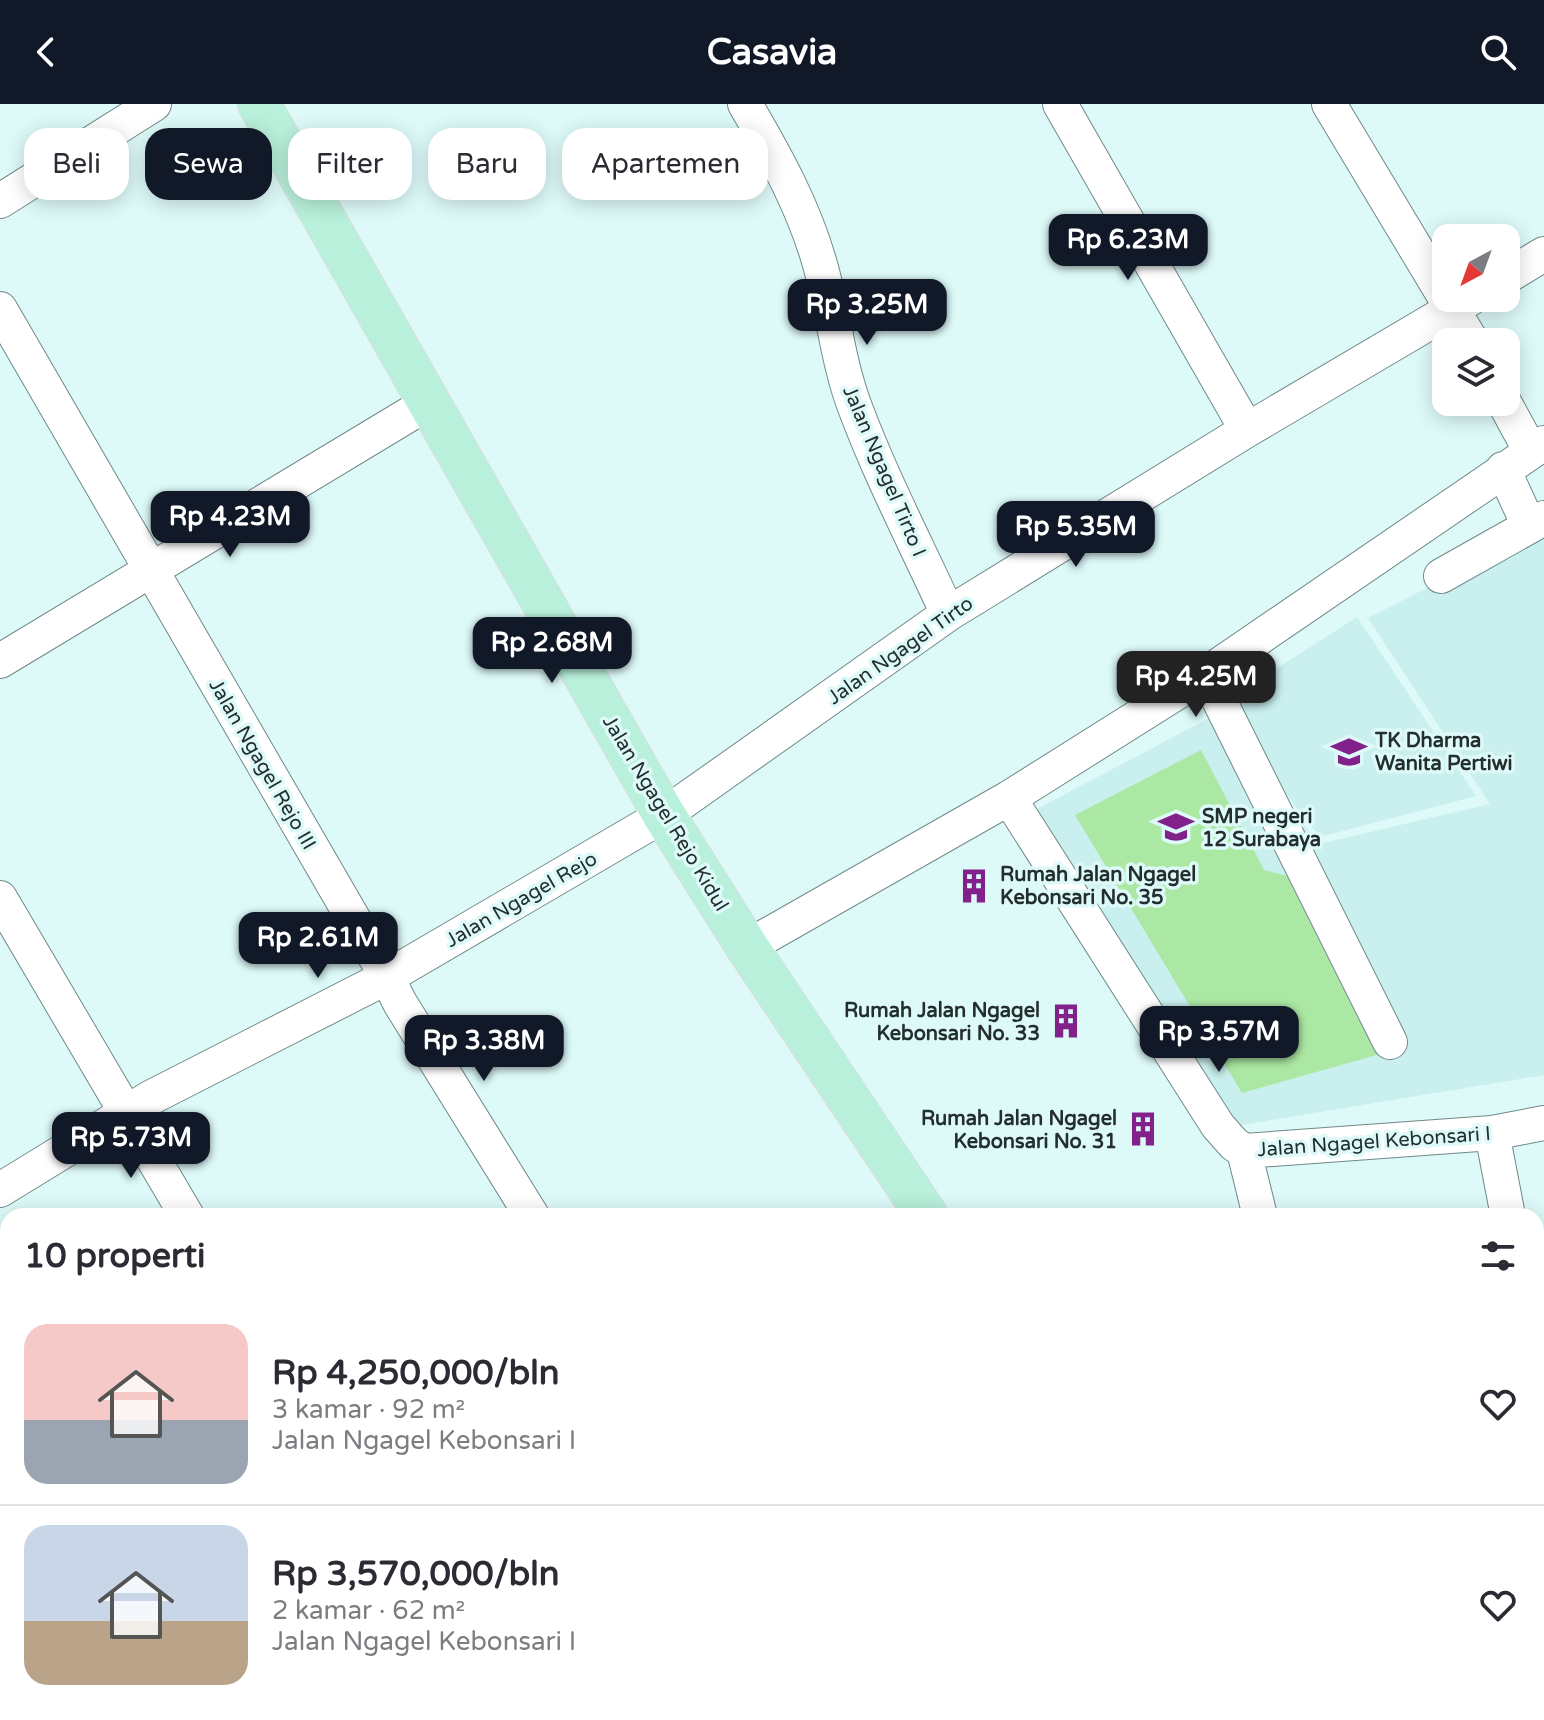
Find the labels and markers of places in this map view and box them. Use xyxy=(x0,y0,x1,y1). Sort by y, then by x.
pin: Rp 6.23M xyxy=(1045,214,1211,282)
pin: Rp 3.25M xyxy=(784,279,950,347)
pin: Rp 4.23M xyxy=(147,491,313,559)
pin: Rp 5.35M xyxy=(993,501,1159,569)
pin: Rp 2.68M xyxy=(469,617,635,685)
pin: Rp 4.25M xyxy=(1113,651,1279,719)
place label: TK Dharma Wanita Pertiwi xyxy=(1374,729,1512,776)
school or university icon: TK Dharma Wanita Pertiwi xyxy=(1330,733,1368,771)
place label: SMP negeri 12 Surabaya xyxy=(1202,805,1321,852)
school or university icon: SMP negeri 12 Surabaya xyxy=(1157,808,1195,846)
place label: Rumah Jalan Ngagel Kebonsari No. 35 xyxy=(1000,863,1196,910)
building icon: Rumah Jalan Ngagel Kebonsari No. 35 xyxy=(955,867,993,905)
pin: Rp 2.61M xyxy=(235,912,401,980)
place label: Rumah Jalan Ngagel Kebonsari No. 33 xyxy=(844,999,1040,1046)
building icon: Rumah Jalan Ngagel Kebonsari No. 33 xyxy=(1047,1002,1085,1040)
pin: Rp 3.57M xyxy=(1136,1006,1302,1074)
pin: Rp 3.38M xyxy=(401,1015,567,1083)
place label: Rumah Jalan Ngagel Kebonsari No. 31 xyxy=(921,1107,1117,1154)
building icon: Rumah Jalan Ngagel Kebonsari No. 31 xyxy=(1124,1110,1162,1148)
pin: Rp 5.73M xyxy=(48,1112,214,1180)

